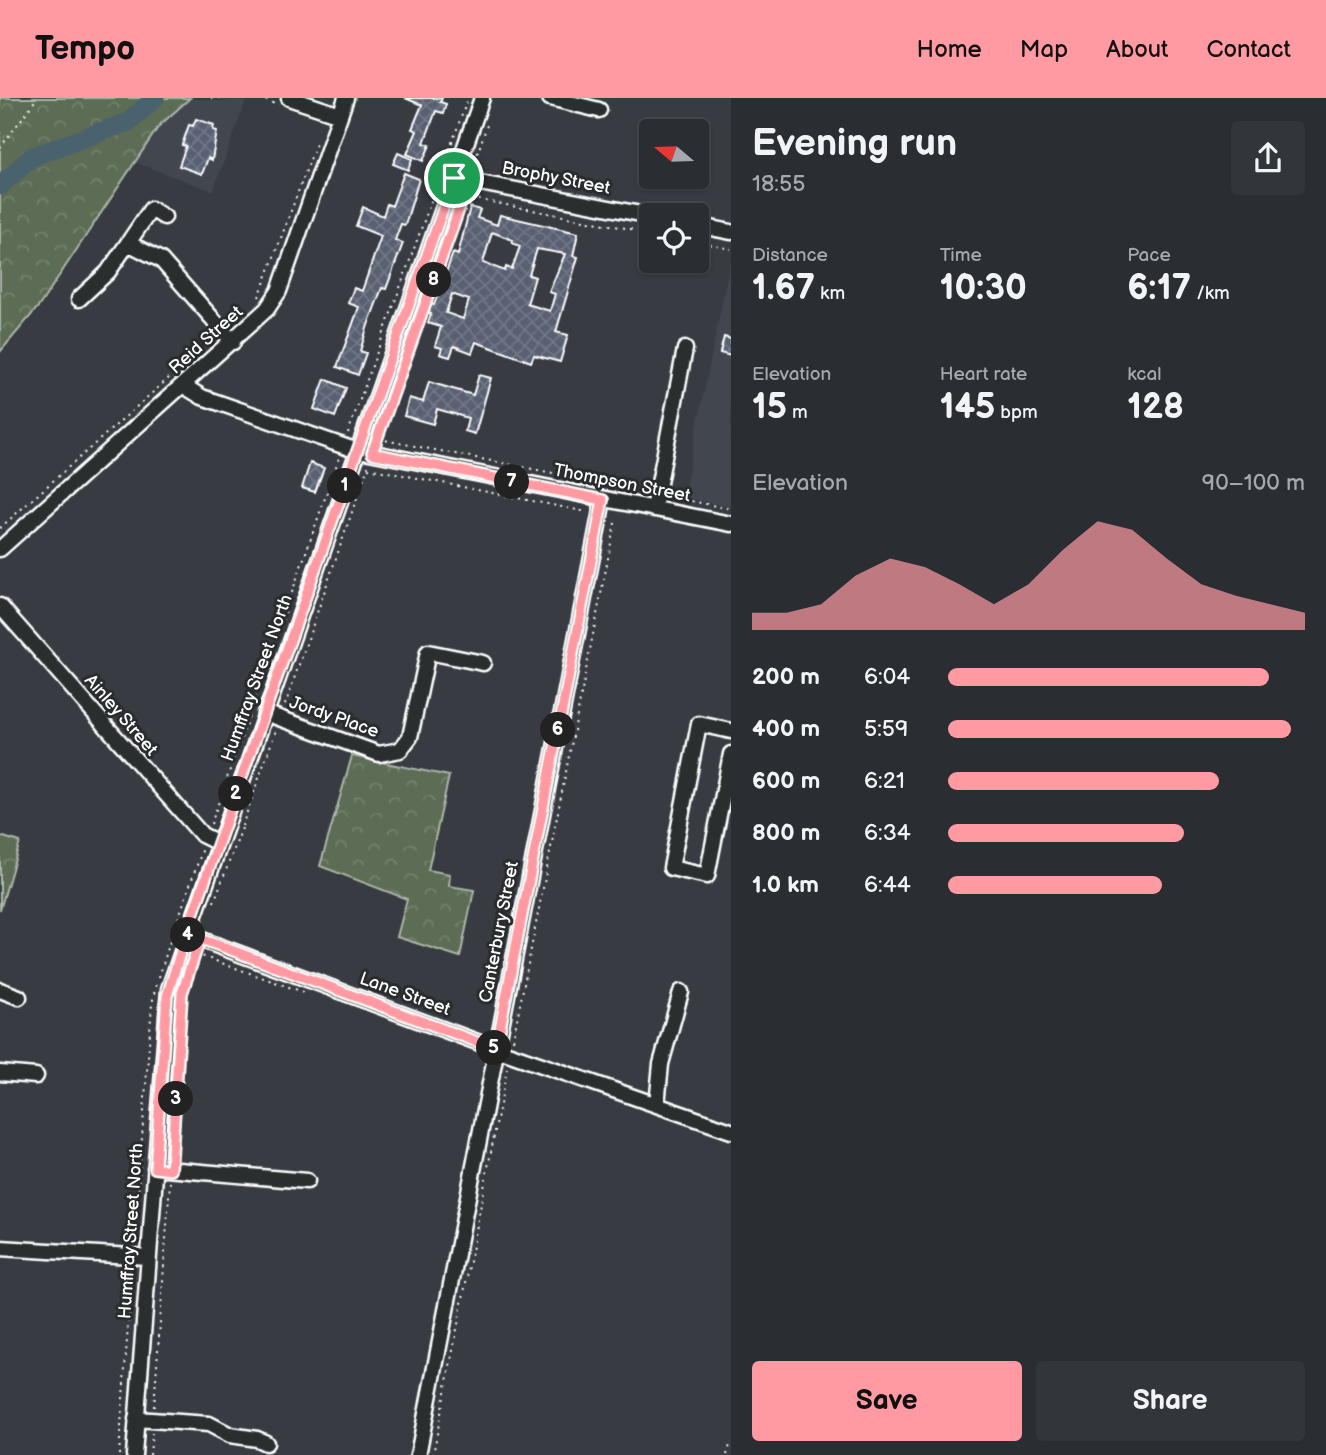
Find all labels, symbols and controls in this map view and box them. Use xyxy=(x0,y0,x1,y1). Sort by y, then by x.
text: Tempo xyxy=(35,29,135,69)
text: Home xyxy=(917,35,982,64)
text: Map xyxy=(1020,35,1068,64)
text: About xyxy=(1106,35,1168,64)
text: Contact xyxy=(1206,35,1291,64)
north arrow xyxy=(639,119,709,189)
map controls xyxy=(639,119,709,273)
text: Evening run xyxy=(752,121,957,166)
button: share xyxy=(1231,121,1305,195)
pin xyxy=(424,148,484,208)
street label: Brophy Street xyxy=(500,157,612,199)
icon: arrive xyxy=(435,159,473,197)
text: 18:55 xyxy=(752,170,805,198)
button: locate xyxy=(639,203,709,273)
text: Distance xyxy=(752,244,828,267)
text: Time xyxy=(940,244,982,267)
text: Pace xyxy=(1127,244,1171,267)
pin: 8 xyxy=(416,262,452,298)
text: 1.67 xyxy=(752,267,815,310)
text: 10:30 xyxy=(940,267,1027,310)
text: 6:17 xyxy=(1127,267,1191,310)
text: 8 xyxy=(428,268,439,291)
text: km xyxy=(815,282,845,305)
text: /km xyxy=(1191,282,1230,305)
street label: Reid Street xyxy=(165,301,248,379)
text: Elevation xyxy=(752,363,831,386)
text: Heart rate xyxy=(940,363,1027,386)
text: kcal xyxy=(1127,363,1161,386)
text: 15 xyxy=(752,386,787,429)
text: 145 xyxy=(940,386,995,429)
text: 128 xyxy=(1127,386,1184,429)
text: m xyxy=(787,401,808,424)
text: bpm xyxy=(995,401,1038,424)
street label: Thompson Street xyxy=(552,459,693,507)
pin: 7 xyxy=(494,464,530,500)
pin: 1 xyxy=(328,468,362,504)
text: Elevation xyxy=(752,469,848,497)
text: 90–100 m xyxy=(1202,469,1305,497)
text: 7 xyxy=(506,470,517,493)
text: 1 xyxy=(341,474,349,497)
street label: Humffray Street North xyxy=(217,592,297,764)
text: 200 m xyxy=(752,663,820,691)
text: 6:04 xyxy=(864,663,910,691)
street label: Ainley Street xyxy=(80,670,162,760)
street label: Jordy Place xyxy=(287,692,382,742)
pin: 6 xyxy=(540,712,576,748)
text: 400 m xyxy=(752,715,820,743)
text: 5:59 xyxy=(864,715,908,743)
text: 6 xyxy=(552,718,563,741)
text: 600 m xyxy=(752,767,820,795)
text: 6:21 xyxy=(864,767,905,795)
pin: 2 xyxy=(218,776,254,812)
text: 2 xyxy=(230,782,241,805)
text: 800 m xyxy=(752,819,820,847)
text: 6:34 xyxy=(864,819,911,847)
street label: Canterbury Street xyxy=(475,859,523,1004)
text: 1.0 km xyxy=(752,871,819,899)
text: 6:44 xyxy=(864,871,911,899)
pin: 4 xyxy=(170,918,206,952)
text: 4 xyxy=(182,923,193,946)
street label: Lane Street xyxy=(357,968,454,1020)
pin: 5 xyxy=(476,1030,512,1066)
text: 5 xyxy=(488,1036,499,1059)
pin: 3 xyxy=(158,1082,194,1116)
text: 3 xyxy=(170,1087,181,1110)
street label: Humffray Street North xyxy=(114,1142,148,1320)
button: Save xyxy=(752,1361,1022,1441)
button: Share xyxy=(1036,1361,1305,1441)

